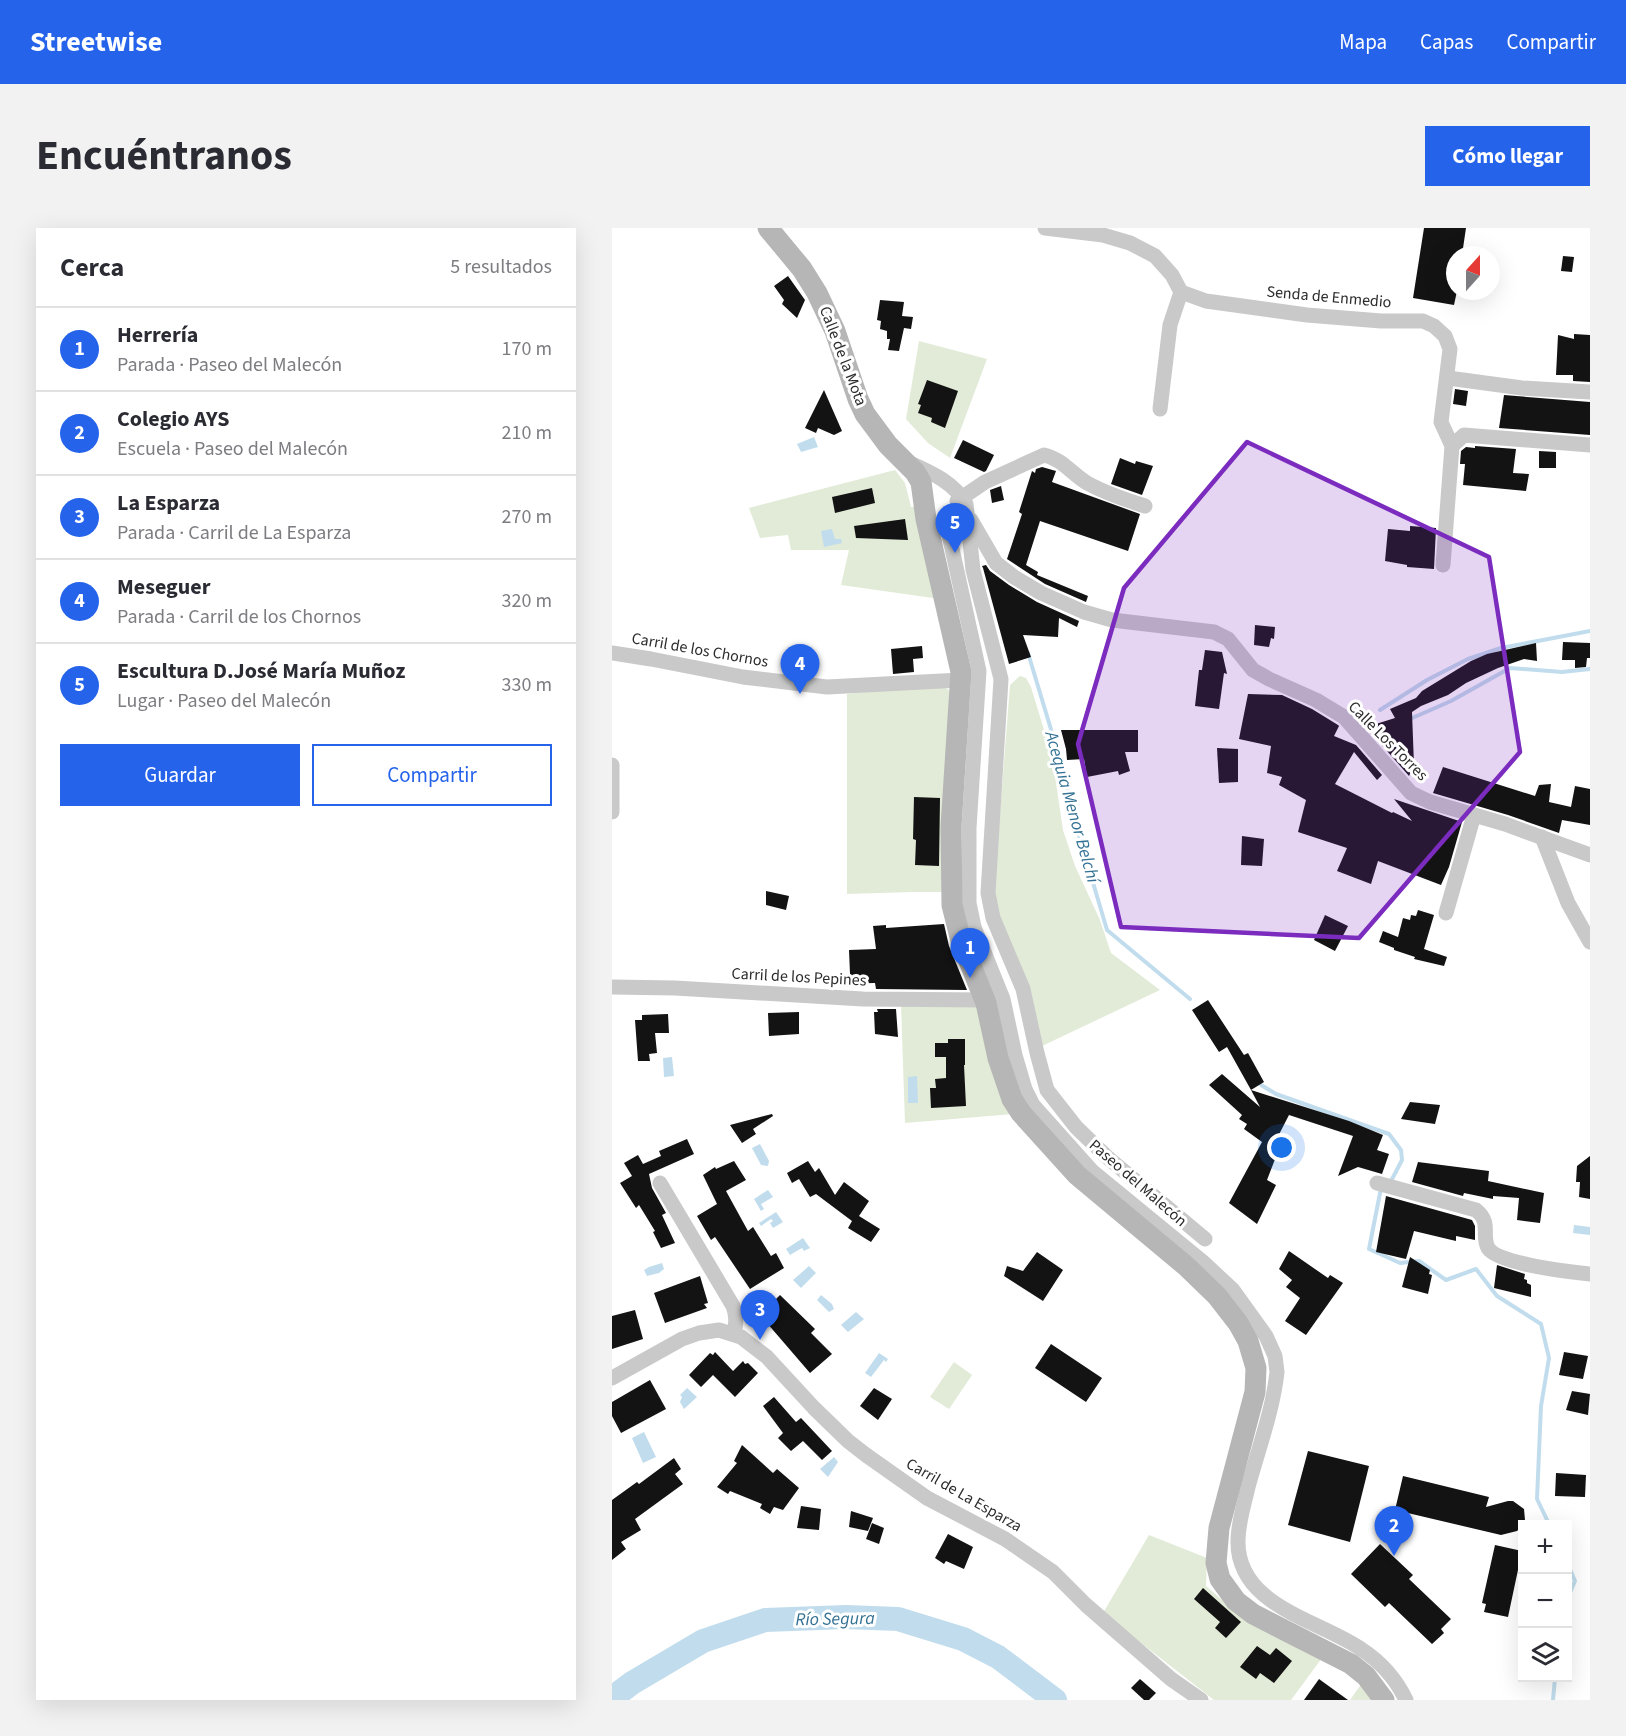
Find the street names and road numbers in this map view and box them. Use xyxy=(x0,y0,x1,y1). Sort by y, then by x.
street label: Senda de Enmedio xyxy=(1266,281,1392,313)
street label: Calle de la Mota xyxy=(814,303,872,409)
street label: Carril de los Chornos xyxy=(630,627,770,673)
street label: Calle Los Torres xyxy=(1343,696,1433,786)
street label: Carril de los Pepines xyxy=(731,962,867,992)
street label: Paseo del Malecón xyxy=(1084,1134,1192,1232)
street label: Carril de La Esparza xyxy=(902,1453,1026,1537)

